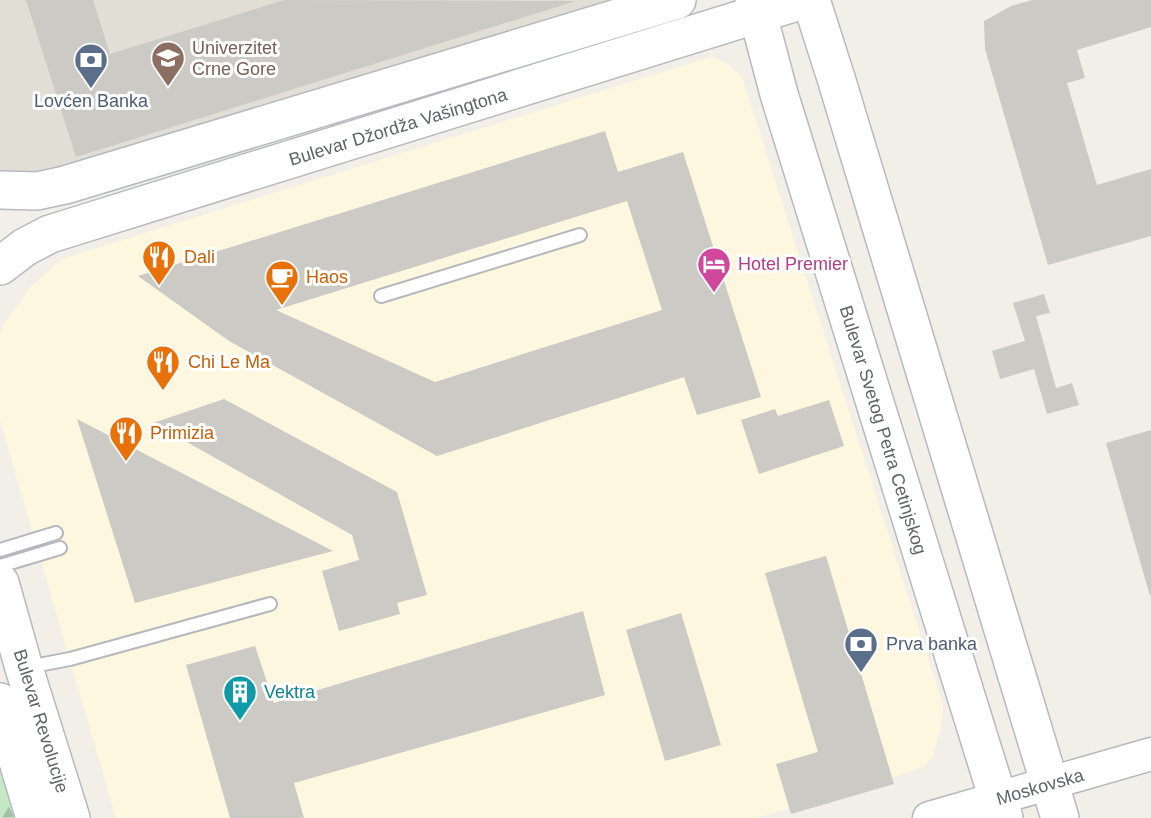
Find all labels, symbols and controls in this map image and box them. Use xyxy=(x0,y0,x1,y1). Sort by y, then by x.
place label: Univerzitet Crne Gore xyxy=(192,38,277,79)
school or university icon: Univerzitet Crne Gore xyxy=(149,39,187,88)
bank icon: Lovćen Banka xyxy=(72,41,110,90)
street label: Bulevar Džordža Vašingtona xyxy=(287,84,510,170)
place label: Lovćen Banka xyxy=(34,91,149,111)
restaurant icon: Dali xyxy=(140,238,178,287)
hotel icon: Hotel Premier xyxy=(695,245,733,294)
place label: Dali xyxy=(184,247,215,267)
place label: Hotel Premier xyxy=(738,254,848,274)
cafe icon: Haos xyxy=(263,258,301,307)
place label: Haos xyxy=(306,267,348,287)
street label: Bulevar Svetog Petra Cetinjskog xyxy=(836,303,930,557)
restaurant icon: Chi Le Ma xyxy=(144,343,182,392)
place label: Chi Le Ma xyxy=(188,352,271,372)
restaurant icon: Primizia xyxy=(107,414,145,463)
place label: Primizia xyxy=(150,423,215,443)
bank icon: Prva banka xyxy=(842,625,880,674)
place label: Prva banka xyxy=(886,634,978,654)
street label: Bulevar Revolucije xyxy=(10,647,72,795)
building icon: Vektra xyxy=(221,673,259,722)
place label: Vektra xyxy=(264,682,316,702)
street label: Moskovska xyxy=(994,765,1087,809)

